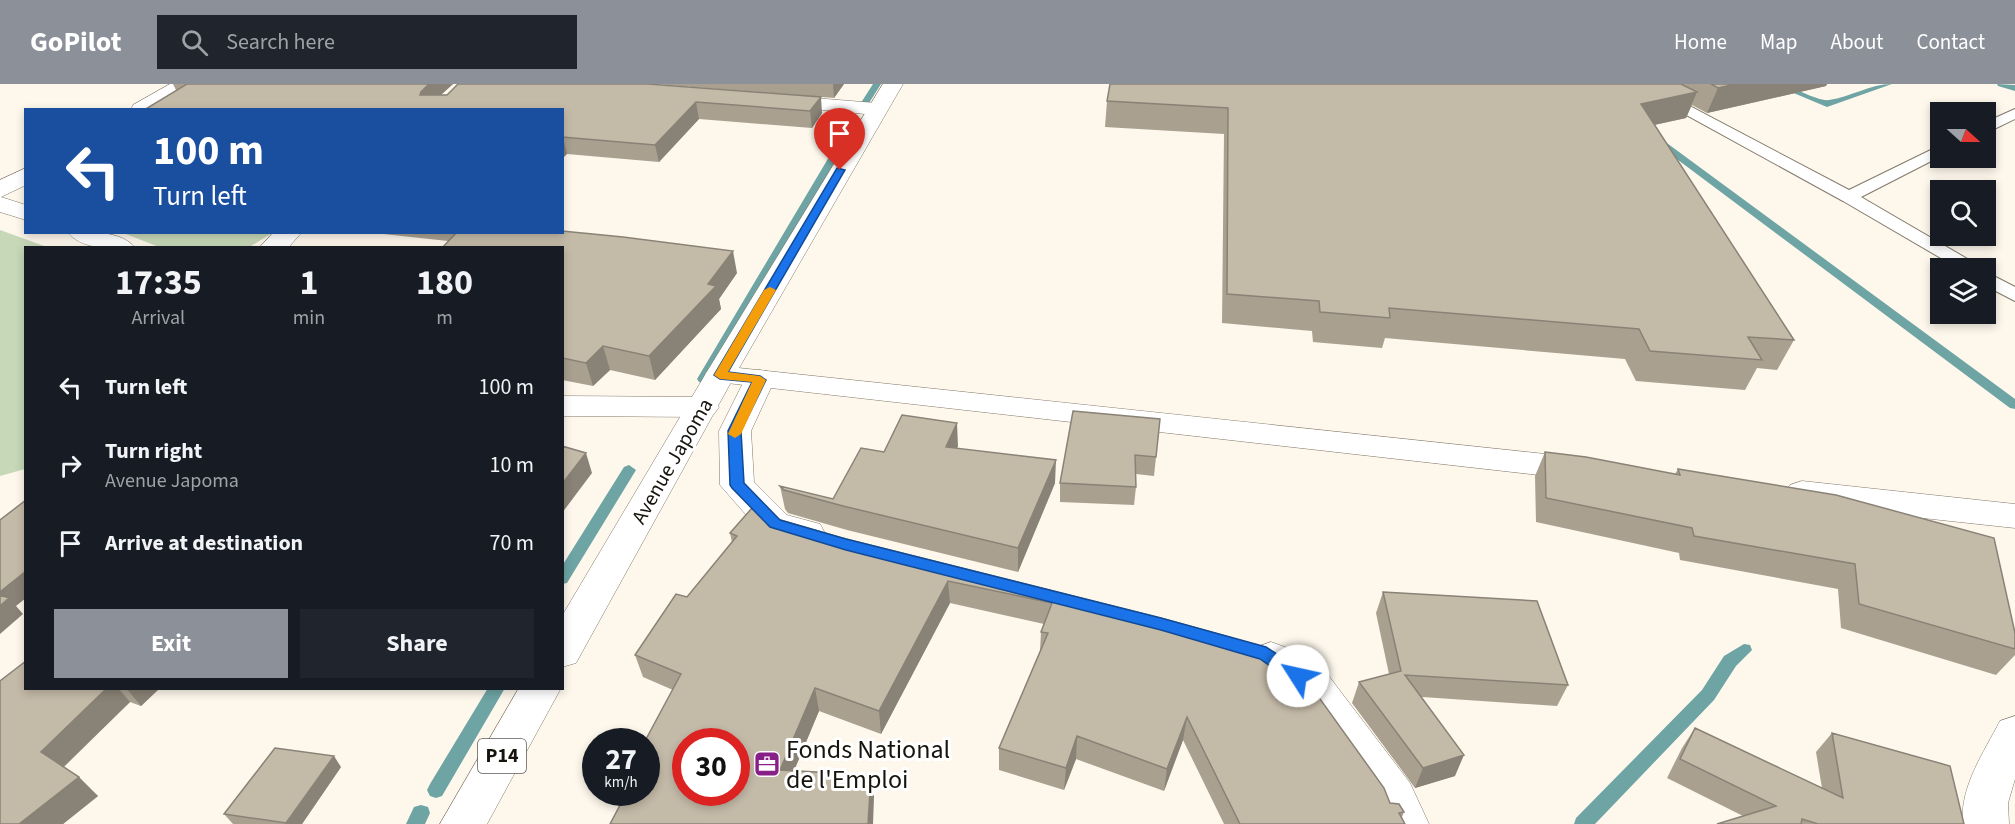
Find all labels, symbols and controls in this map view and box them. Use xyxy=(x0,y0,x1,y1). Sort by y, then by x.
search box xyxy=(157,15,577,69)
text: GoPilot xyxy=(30,22,121,62)
icon: search xyxy=(178,26,211,59)
text: Search here xyxy=(226,26,335,58)
text: Home xyxy=(1674,27,1727,57)
text: Map xyxy=(1760,27,1798,57)
text: About xyxy=(1831,27,1883,57)
text: Contact xyxy=(1916,27,1985,57)
north arrow xyxy=(1930,102,1996,168)
map controls xyxy=(1930,102,1996,324)
pin xyxy=(814,108,865,170)
icon: arrive xyxy=(823,117,856,150)
text: 100 m xyxy=(153,121,264,181)
icon: left xyxy=(54,132,132,210)
text: Turn left xyxy=(153,177,247,216)
button: search xyxy=(1930,180,1996,246)
text: 17:35 xyxy=(115,257,202,308)
text: 1 xyxy=(299,257,318,308)
text: 180 xyxy=(416,257,473,308)
button: layers xyxy=(1930,258,1996,324)
text: Arrival xyxy=(131,304,185,332)
text: min xyxy=(293,304,325,332)
text: m xyxy=(436,304,453,332)
icon: left xyxy=(54,371,87,404)
text: Turn left xyxy=(105,371,187,403)
text: 100 m xyxy=(479,371,534,403)
street label: Avenue Japoma xyxy=(624,393,720,529)
text: Turn right xyxy=(105,435,202,467)
icon: right xyxy=(54,449,87,482)
text: 10 m xyxy=(489,449,534,481)
text: Avenue Japoma xyxy=(105,467,239,495)
icon: arrive xyxy=(54,527,87,560)
text: Arrive at destination xyxy=(105,527,303,559)
text: 70 m xyxy=(489,527,534,559)
button: Exit xyxy=(54,609,288,678)
button: Share xyxy=(300,609,534,678)
position arrow xyxy=(1266,644,1330,708)
speed limit sign: 30 xyxy=(672,728,750,806)
place label: Fonds National de l'Emploi xyxy=(786,731,950,798)
text: 27 xyxy=(605,738,637,781)
road number: P14 xyxy=(478,739,526,773)
office icon: Fonds National de l'Emploi xyxy=(752,749,782,779)
text: km/h xyxy=(604,772,638,793)

